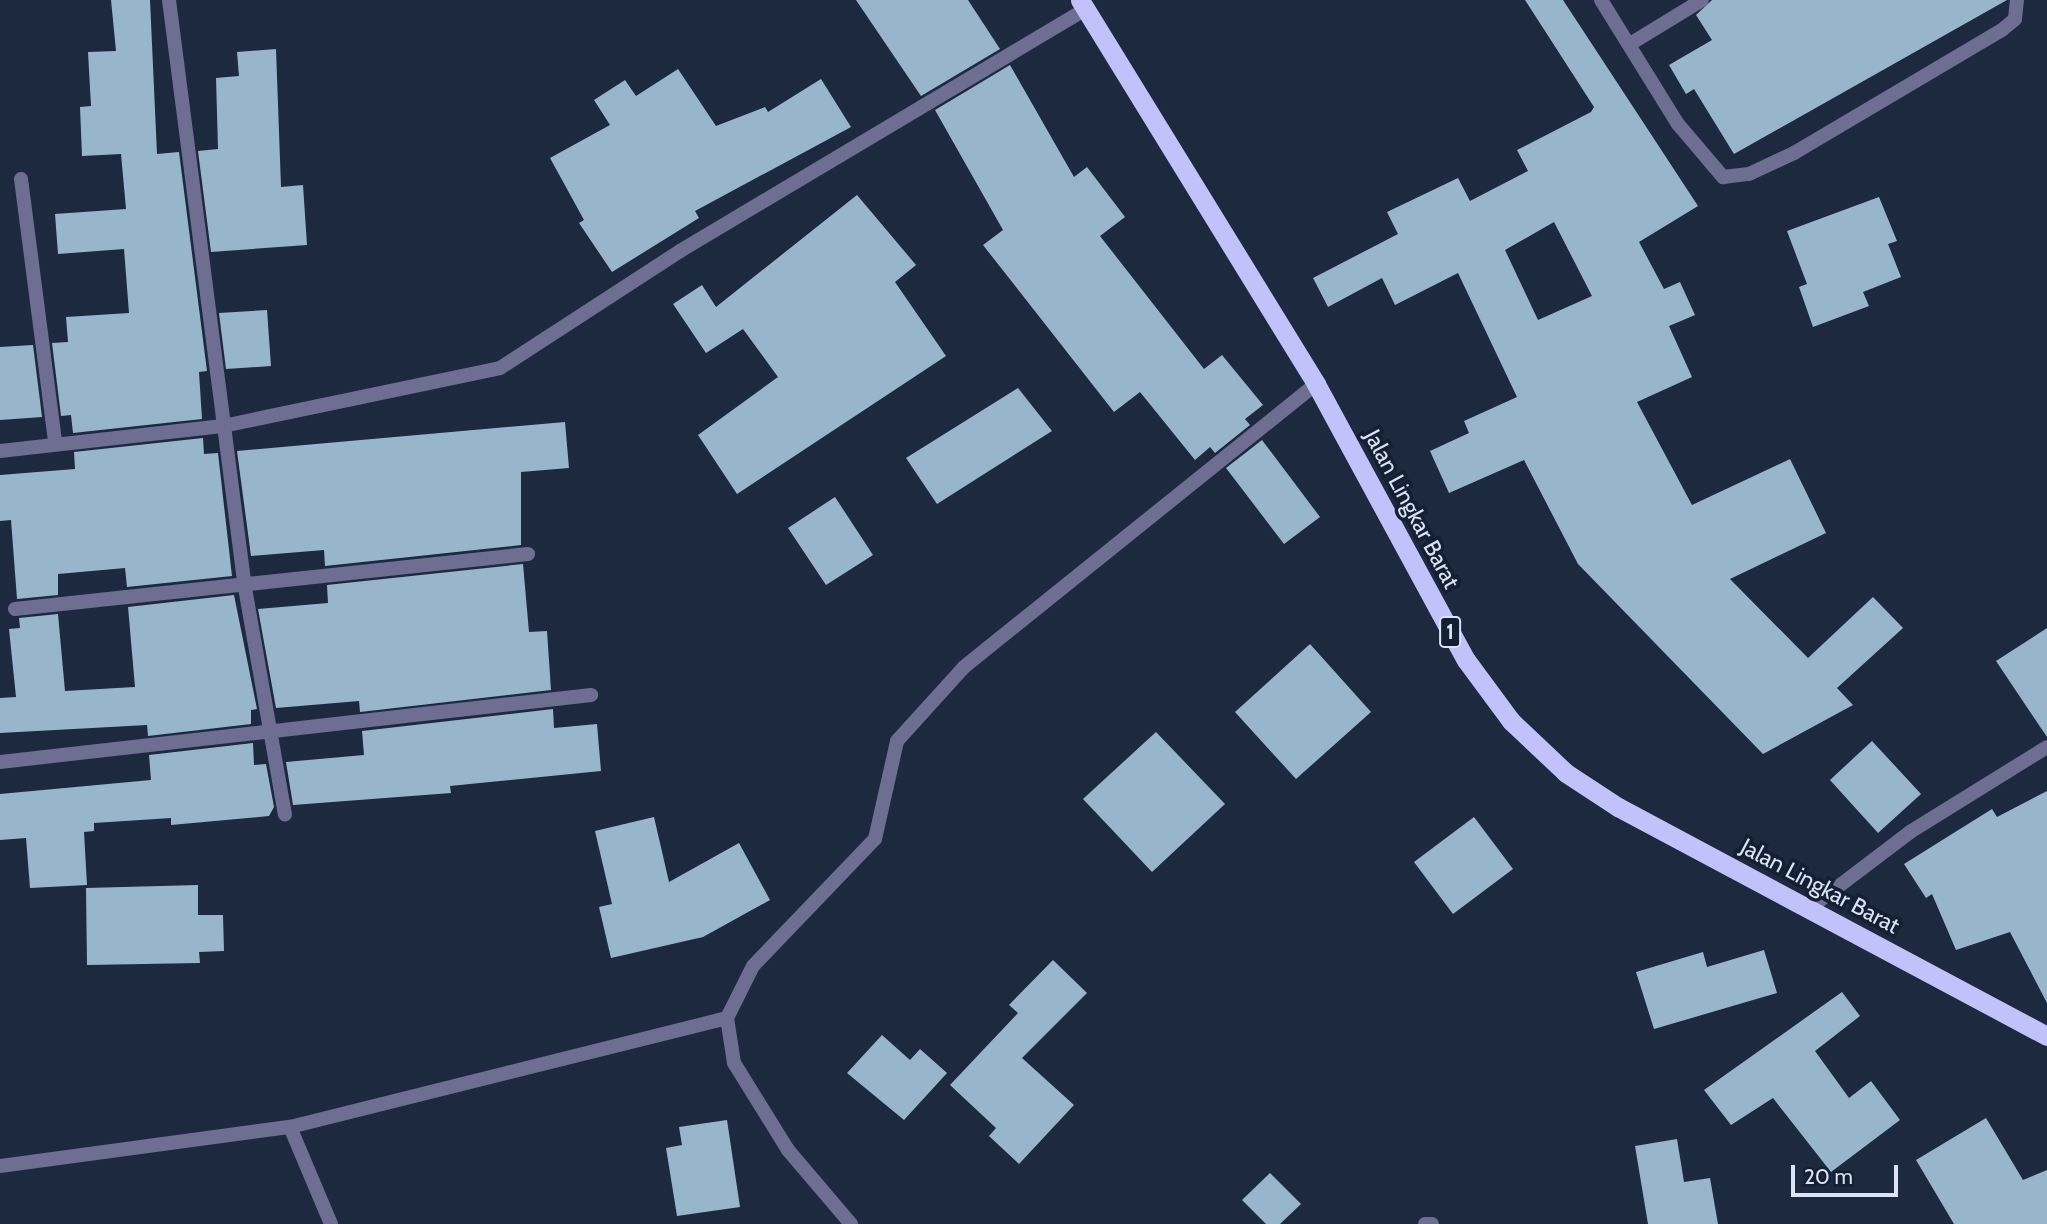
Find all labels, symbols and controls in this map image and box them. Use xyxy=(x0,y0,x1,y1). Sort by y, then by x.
street label: Jalan Lingkar Barat xyxy=(1359,425,1465,593)
road number: 1 xyxy=(1438,614,1462,650)
street label: Jalan Lingkar Barat xyxy=(1736,833,1904,939)
scale bar xyxy=(1795,1150,1902,1194)
text: 20 m xyxy=(1804,1164,1853,1189)

